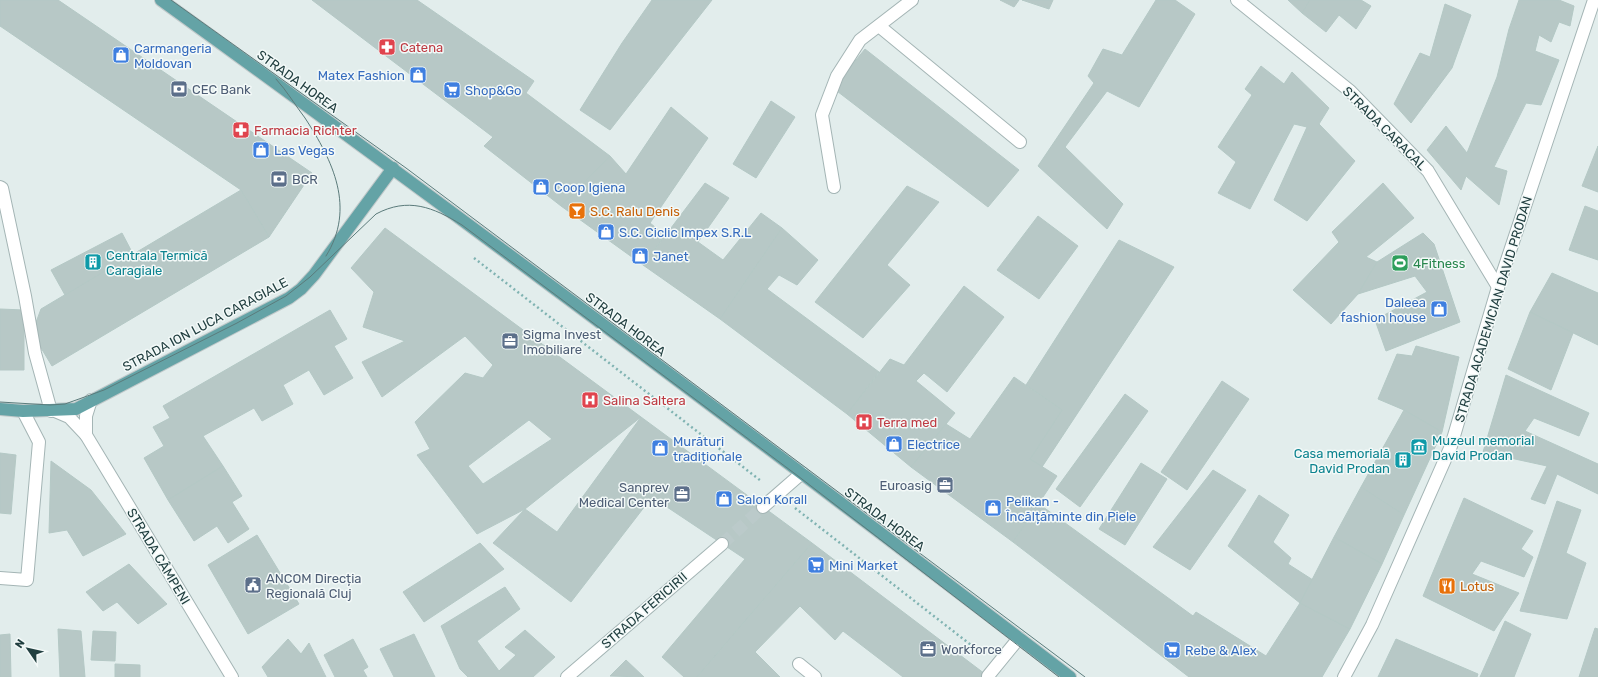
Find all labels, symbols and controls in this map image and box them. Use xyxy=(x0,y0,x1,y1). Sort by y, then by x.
pharmacy icon: Catena xyxy=(377,37,397,57)
place label: Catena xyxy=(400,40,443,55)
place label: Carmangeria Moldovan xyxy=(134,41,212,71)
shop icon: Carmangeria Moldovan xyxy=(111,45,131,65)
street label: STRADA HOREA xyxy=(254,47,341,116)
shop icon: Matex Fashion xyxy=(408,65,428,85)
place label: Matex Fashion xyxy=(318,68,405,83)
bank icon: CEC Bank xyxy=(169,79,189,99)
supermarket icon: Shop&Go xyxy=(442,80,462,100)
place label: CEC Bank xyxy=(192,82,251,97)
place label: Shop&Go xyxy=(465,83,522,98)
street label: STRADA CARACAL xyxy=(1340,83,1430,174)
pharmacy icon: Farmacia Richter xyxy=(231,120,251,140)
place label: Farmacia Richter xyxy=(254,123,357,138)
shop icon: Las Vegas xyxy=(251,140,271,160)
place label: Las Vegas xyxy=(274,143,335,159)
bank icon: BCR xyxy=(269,169,289,189)
place label: BCR xyxy=(292,172,318,187)
shop icon: Coop Igiena xyxy=(531,177,551,197)
place label: Coop Igiena xyxy=(554,180,625,196)
street label: STRADA ACADEMICIAN DAVID PRODAN xyxy=(1452,194,1535,424)
bar icon: S.C. Ralu Denis xyxy=(567,201,587,221)
place label: S.C. Ralu Denis xyxy=(590,204,680,219)
shop icon: S.C. Ciclic Impex S.R.L xyxy=(596,222,616,242)
place label: S.C. Ciclic Impex S.R.L xyxy=(619,225,752,240)
shop icon: Janet xyxy=(630,246,650,266)
place label: Centrala Termică Caragiale xyxy=(106,248,208,279)
place label: Janet xyxy=(653,249,689,264)
building icon: Centrala Termică Caragiale xyxy=(83,252,103,272)
sports icon: 4Fitness xyxy=(1390,253,1410,273)
place label: 4Fitness xyxy=(1413,256,1466,271)
street label: STRADA ION LUCA CARAGIALE xyxy=(120,274,290,374)
street label: STRADA HOREA xyxy=(583,289,669,360)
place label: Daleea fashion house xyxy=(1341,295,1426,325)
shop icon: Daleea fashion house xyxy=(1429,299,1449,319)
place label: Sigma Invest Imobiliare xyxy=(523,327,601,357)
office icon: Sigma Invest Imobiliare xyxy=(500,331,520,351)
hospital icon: Salina Saltera xyxy=(580,390,600,410)
place label: Salina Saltera xyxy=(603,393,686,408)
hospital icon: Terra med xyxy=(854,412,874,432)
place label: Terra med xyxy=(877,415,937,430)
place label: Muzeul memorial David Prodan xyxy=(1432,433,1534,463)
place label: Murături tradiționale xyxy=(673,434,742,464)
shop icon: Electrice xyxy=(884,434,904,454)
place label: Electrice xyxy=(907,437,960,452)
museum icon: Muzeul memorial David Prodan xyxy=(1409,437,1429,457)
shop icon: Murături tradiționale xyxy=(650,438,670,458)
place label: Casa memorială David Prodan xyxy=(1294,446,1390,476)
building icon: Casa memorială David Prodan xyxy=(1393,450,1413,470)
office icon: Euroasig xyxy=(935,475,955,495)
place label: Euroasig xyxy=(879,478,932,494)
place label: Sanprev Medical Center xyxy=(579,480,669,510)
office icon: Sanprev Medical Center xyxy=(672,484,692,504)
street label: STRADA HOREA xyxy=(842,484,928,555)
shop icon: Salon Korall xyxy=(714,489,734,509)
place label: Salon Korall xyxy=(737,492,807,507)
place label: Pelikan - Încălțăminte din Piele xyxy=(1005,494,1136,524)
shop icon: Pelikan - Încălțăminte din Piele xyxy=(983,498,1003,518)
street label: STRADA CÂMPENI xyxy=(124,505,193,607)
supermarket icon: Mini Market xyxy=(806,555,826,575)
place label: Mini Market xyxy=(829,558,898,573)
street label: STRADA FERICIRII xyxy=(598,569,690,652)
place label: ANCOM Direcția Regională Cluj xyxy=(266,571,362,602)
public building icon: ANCOM Direcția Regională Cluj xyxy=(243,575,263,595)
restaurant icon: Lotus xyxy=(1437,576,1457,596)
place label: Lotus xyxy=(1460,579,1494,594)
north arrow xyxy=(8,629,48,669)
text: N xyxy=(13,637,28,651)
office icon: Workforce xyxy=(918,639,938,659)
supermarket icon: Rebe & Alex xyxy=(1162,640,1182,660)
place label: Workforce xyxy=(941,642,1002,657)
place label: Rebe & Alex xyxy=(1185,643,1257,658)

